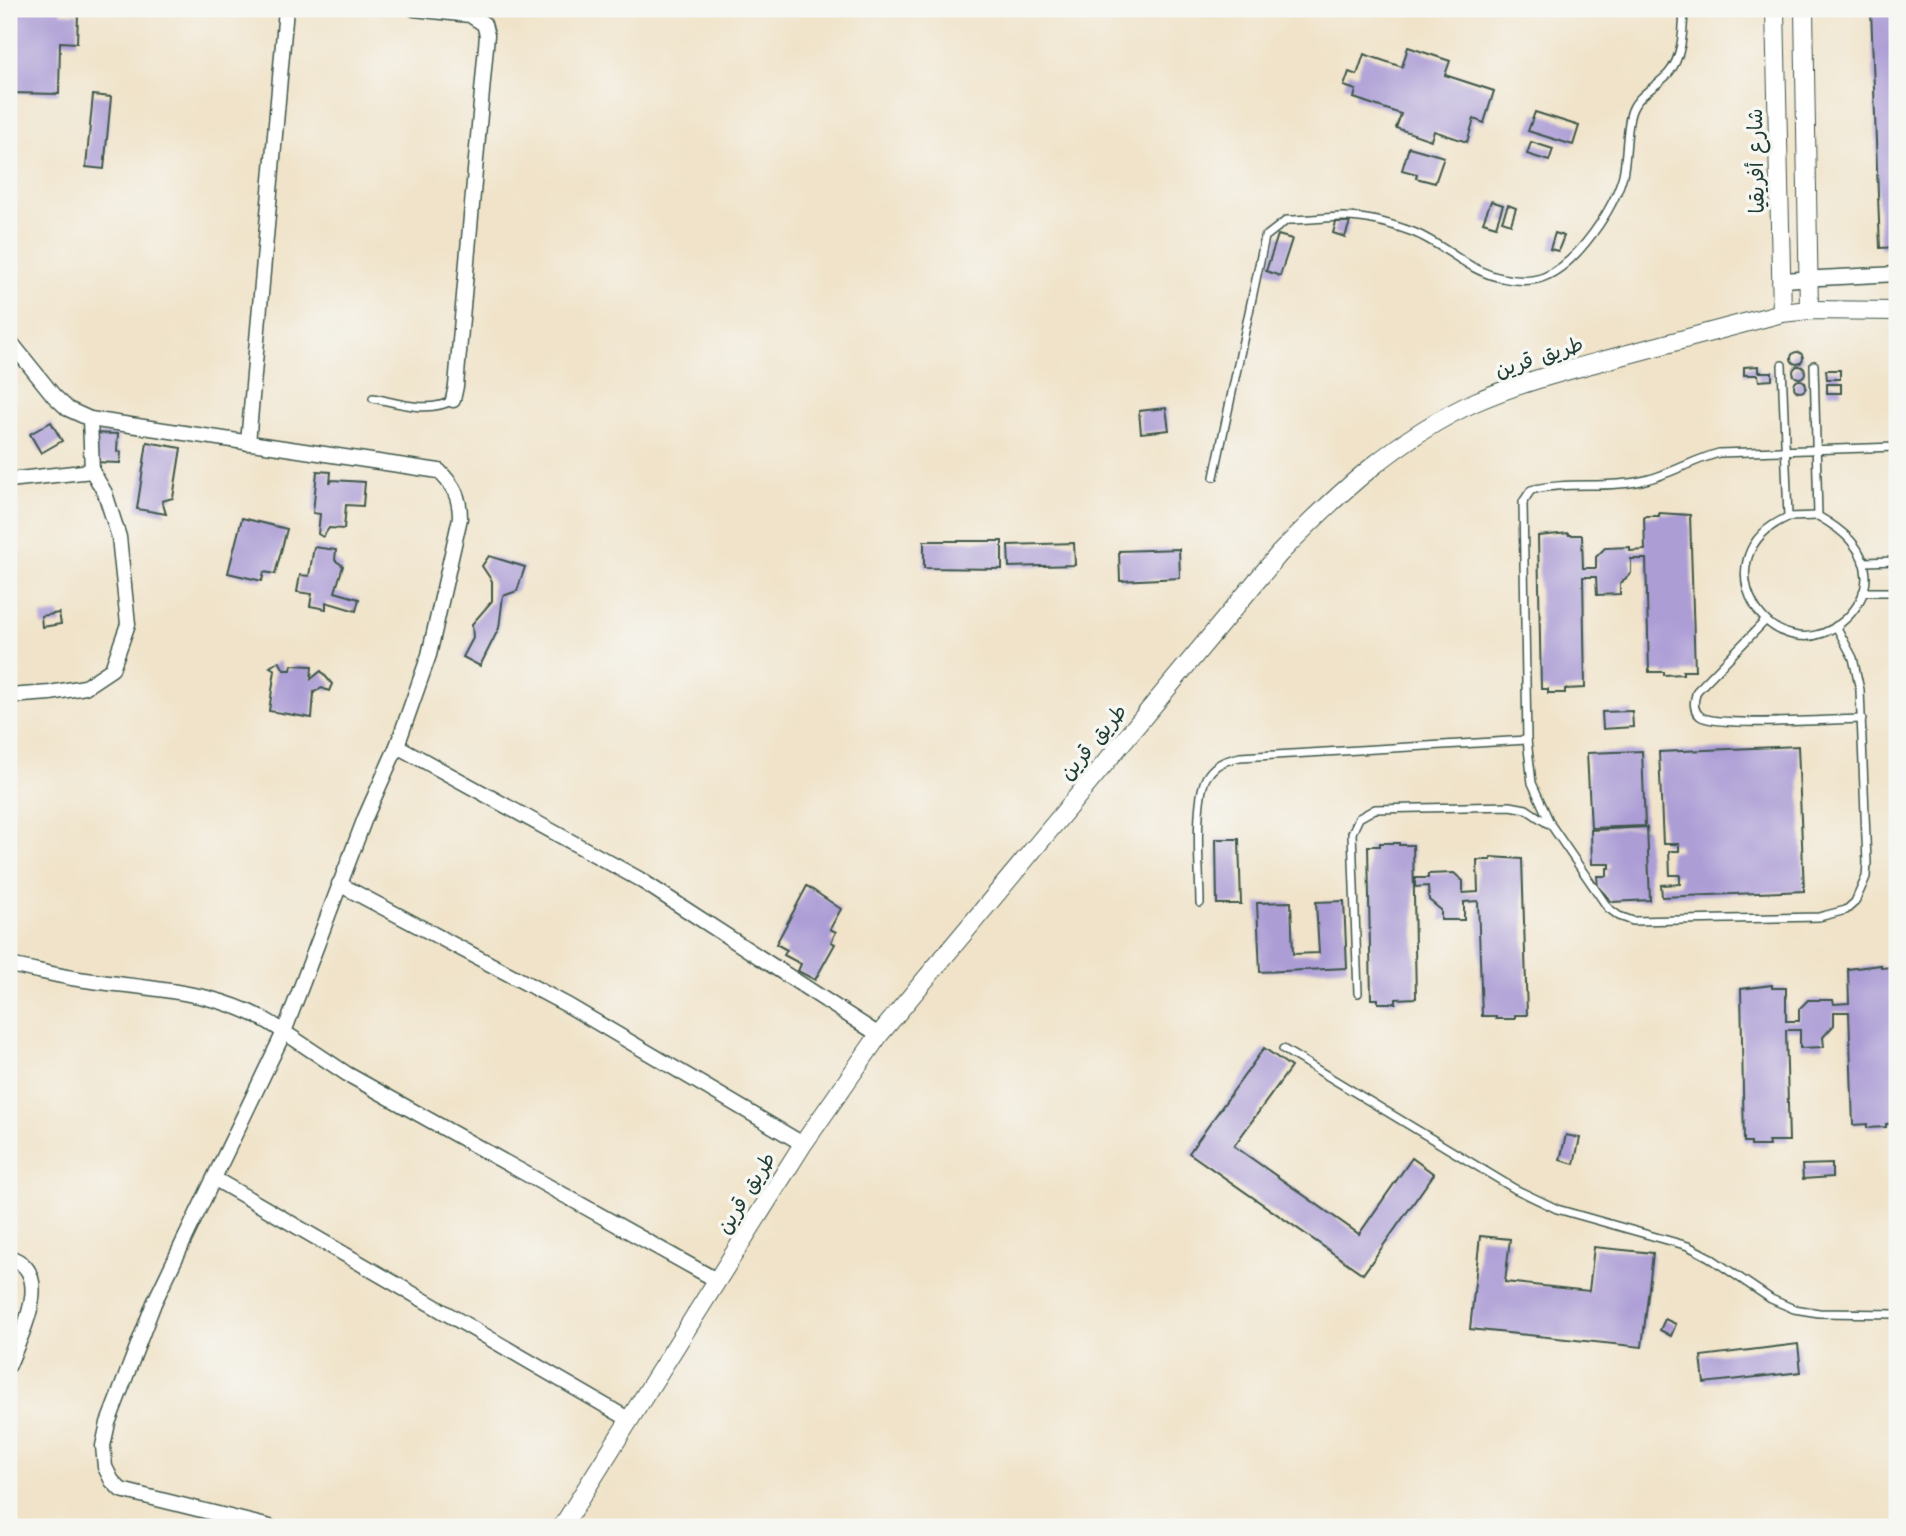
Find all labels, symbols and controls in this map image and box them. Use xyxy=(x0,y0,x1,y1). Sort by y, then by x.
street label: شارع أفريقيا xyxy=(1741,108,1772,214)
street label: طريق قرين xyxy=(1491,330,1587,385)
street label: طريق قرين xyxy=(1053,698,1134,787)
street label: طريق قرين xyxy=(710,1147,783,1240)

